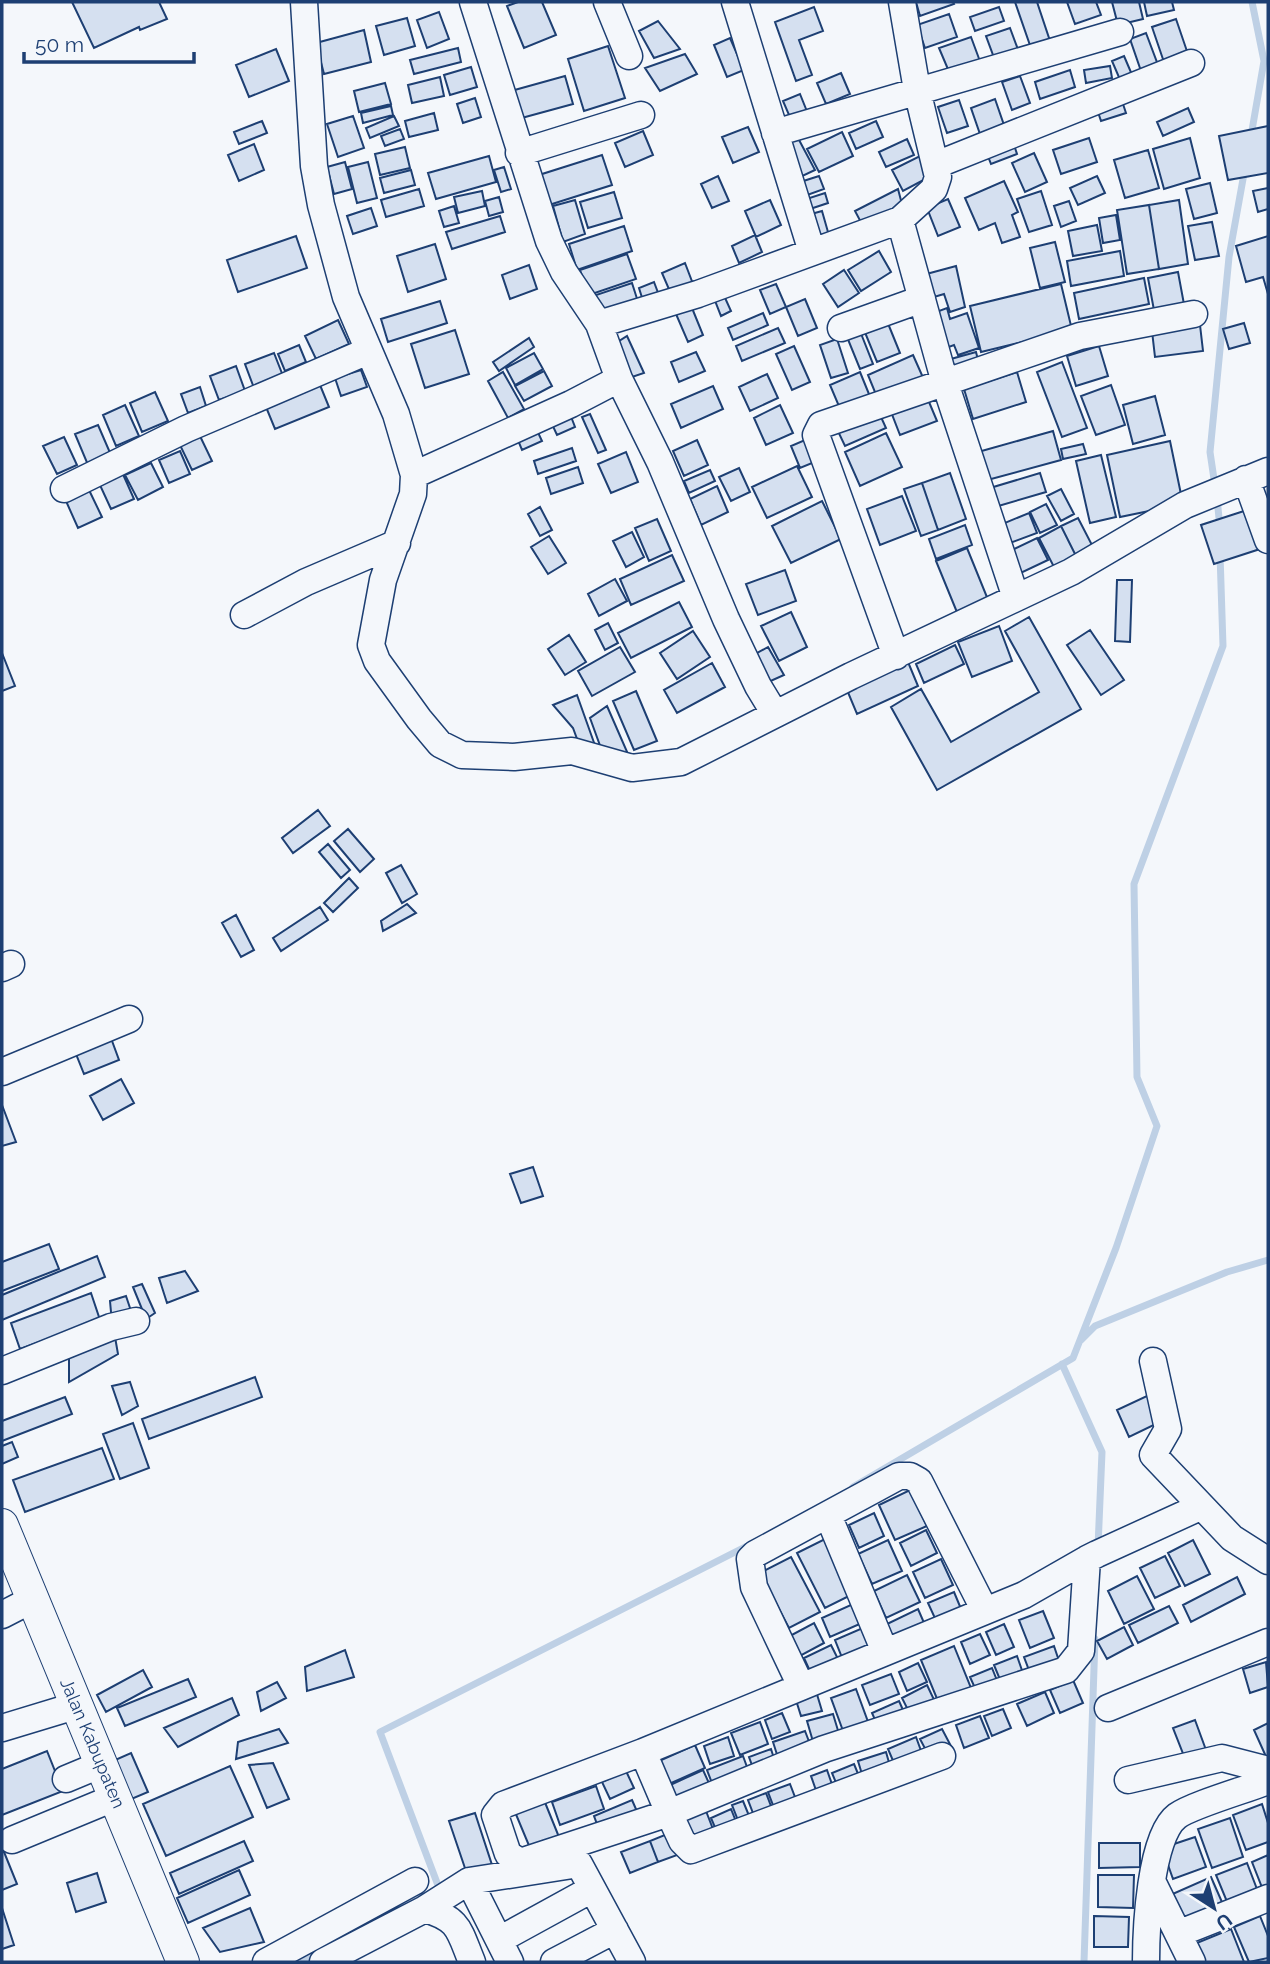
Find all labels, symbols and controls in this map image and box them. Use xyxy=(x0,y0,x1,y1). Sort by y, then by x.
scale bar xyxy=(24,21,194,65)
text: 50 m xyxy=(35,32,84,57)
street label: Jalan Kabupaten xyxy=(56,1675,130,1811)
north arrow xyxy=(1179,1873,1249,1943)
text: U xyxy=(1212,1909,1236,1935)

